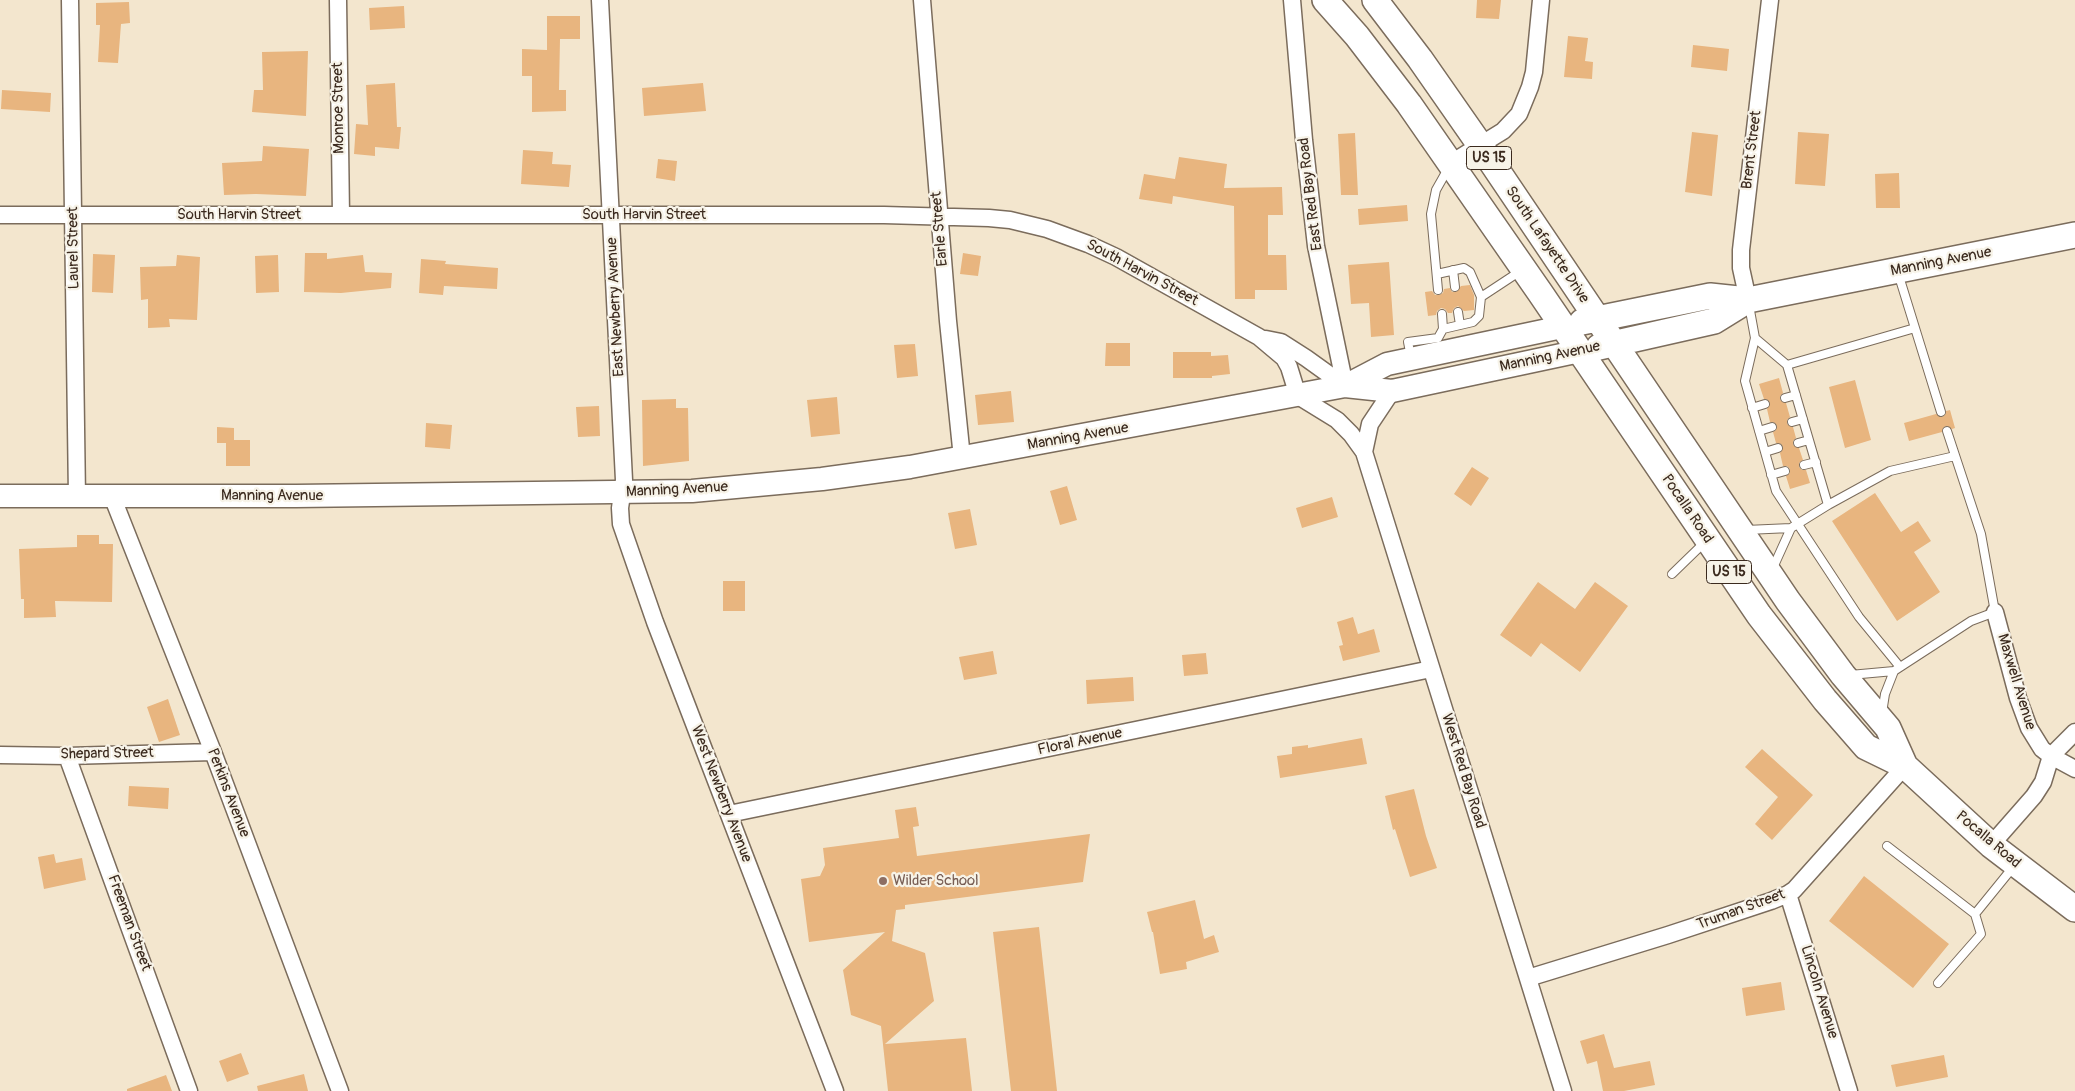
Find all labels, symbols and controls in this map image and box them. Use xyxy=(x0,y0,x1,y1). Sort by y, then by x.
street label: Monroe Street xyxy=(329,62,349,154)
street label: Brent Street xyxy=(1738,110,1766,190)
street label: East Red Bay Road xyxy=(1295,136,1327,252)
road number: US 15 xyxy=(1466,146,1512,170)
street label: South Lafayette Drive xyxy=(1501,183,1593,307)
street label: Earle Street xyxy=(928,191,952,267)
street label: South Harvin Street xyxy=(177,206,301,224)
street label: South Harvin Street xyxy=(582,206,706,224)
street label: Laurel Street xyxy=(64,207,84,289)
street label: South Harvin Street xyxy=(1083,236,1201,310)
street label: East Newberry Avenue xyxy=(603,237,629,377)
street label: Manning Avenue xyxy=(1889,243,1993,281)
street label: Manning Avenue xyxy=(1498,338,1602,376)
street label: Manning Avenue xyxy=(1026,419,1130,455)
street label: Pocalla Road xyxy=(1657,471,1717,547)
street label: Manning Avenue xyxy=(625,478,729,502)
street label: Manning Avenue xyxy=(221,487,323,505)
road number: US 15 xyxy=(1706,560,1752,584)
street label: Maxwell Avenue xyxy=(1993,632,2039,732)
street label: West Red Bay Road xyxy=(1437,711,1489,831)
street label: West Newberry Avenue xyxy=(687,723,755,865)
street label: Floral Avenue xyxy=(1036,724,1124,760)
street label: Shepard Street xyxy=(60,744,154,764)
street label: Perkins Avenue xyxy=(203,746,253,840)
street label: Pocalla Road xyxy=(1952,808,2024,872)
street label: Freeman Street xyxy=(103,872,155,974)
place label: Wilder School xyxy=(893,872,979,890)
marker: Wilder School xyxy=(877,875,889,887)
street label: Truman Street xyxy=(1694,886,1788,934)
street label: Lincoln Avenue xyxy=(1796,943,1842,1041)

